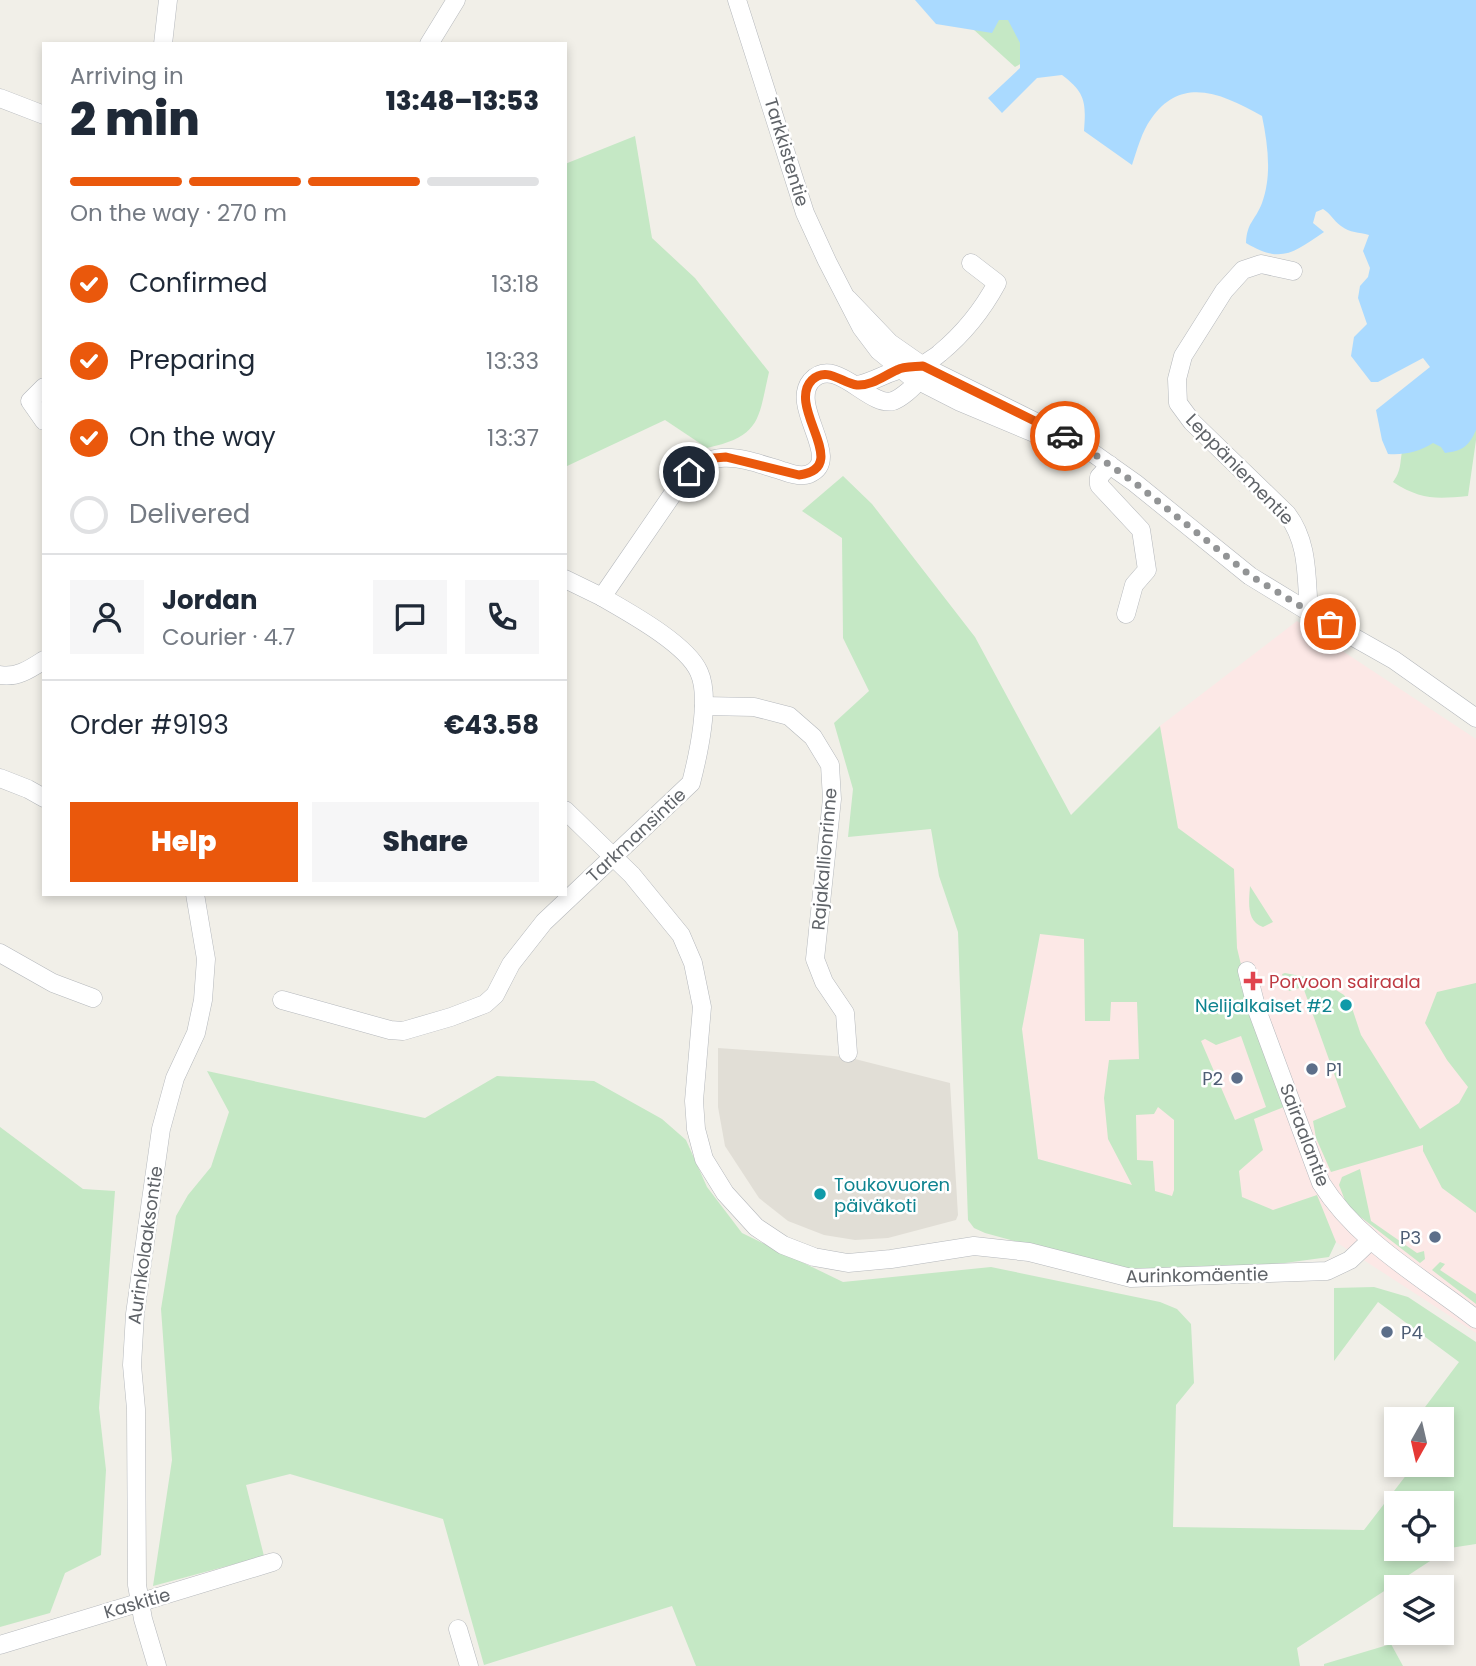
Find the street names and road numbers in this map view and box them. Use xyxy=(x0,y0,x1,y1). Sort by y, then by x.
street label: Tarkkistentie xyxy=(759,95,815,209)
street label: Leppäniementie xyxy=(1180,408,1300,530)
street label: Tarkmansintie xyxy=(581,782,691,888)
street label: Rajakallionrinne xyxy=(805,787,843,931)
street label: Sairaalantie xyxy=(1274,1080,1336,1190)
street label: Aurinkolaaksontie xyxy=(122,1164,168,1326)
street label: Aurinkomäentie xyxy=(1125,1261,1269,1289)
street label: Kaskitie xyxy=(101,1582,173,1624)

